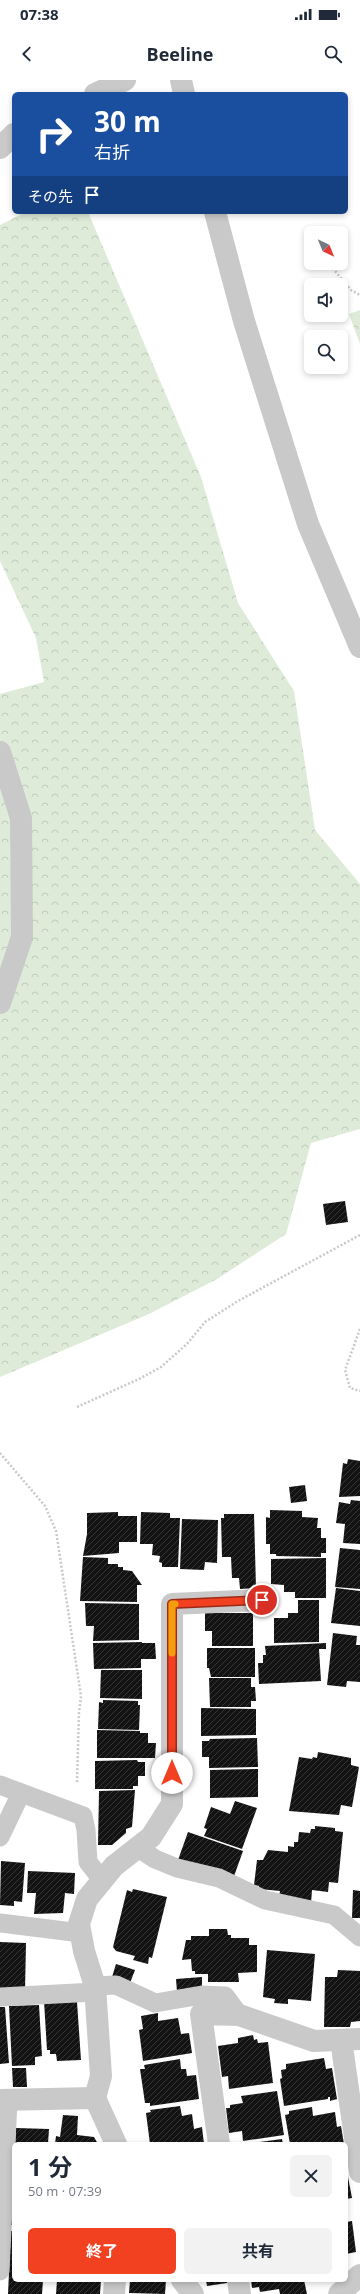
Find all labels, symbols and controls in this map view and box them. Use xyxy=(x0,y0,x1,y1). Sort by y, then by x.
text: 07:38 xyxy=(20,4,59,24)
text: Beeline xyxy=(147,42,213,66)
icon: back xyxy=(16,43,38,65)
icon: search xyxy=(322,43,344,65)
text: 30 m xyxy=(94,102,161,140)
icon: right xyxy=(28,108,80,160)
text: 右折 xyxy=(94,140,130,164)
icon: arrive xyxy=(81,184,103,206)
text: その先 xyxy=(28,186,73,206)
north arrow xyxy=(304,226,348,270)
map controls xyxy=(304,226,348,374)
button: sound xyxy=(304,278,348,322)
button: search xyxy=(304,330,348,374)
pin xyxy=(245,1583,279,1617)
icon: arrive xyxy=(251,1589,273,1611)
position arrow xyxy=(151,1752,193,1794)
text: 1 分 xyxy=(28,2150,72,2183)
button: close xyxy=(290,2155,332,2197)
text: 50 m · 07:39 xyxy=(28,2182,102,2200)
button: 終了 xyxy=(28,2228,176,2274)
button: 共有 xyxy=(184,2228,332,2274)

